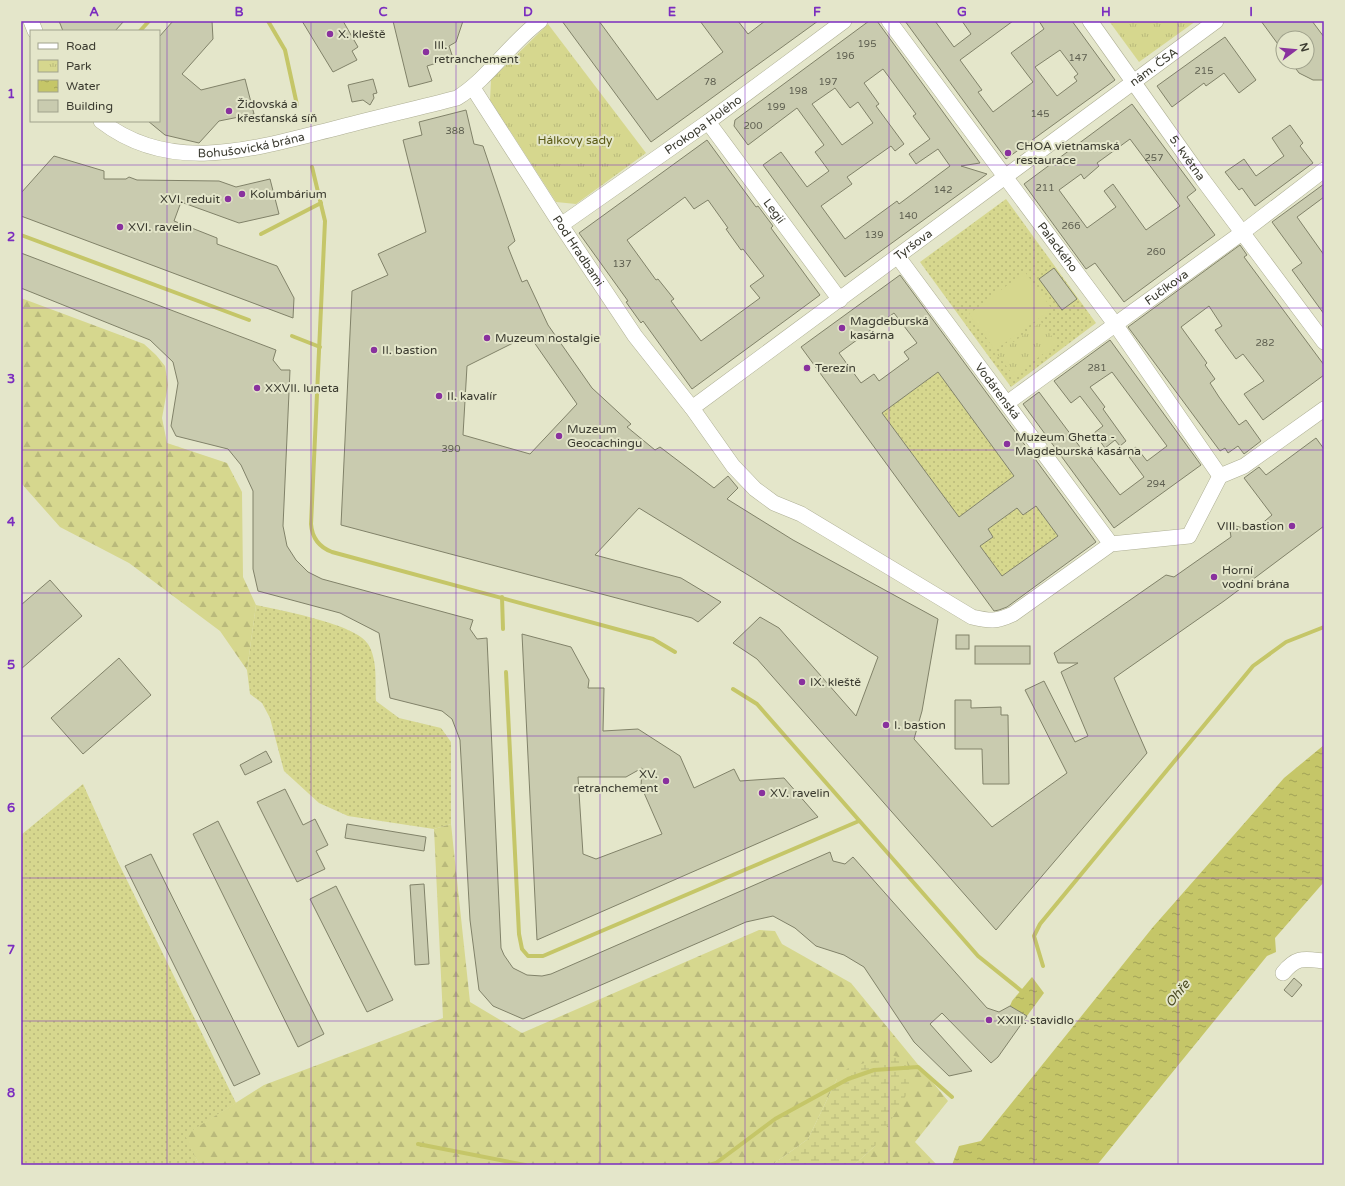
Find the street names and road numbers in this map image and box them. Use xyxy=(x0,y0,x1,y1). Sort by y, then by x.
street label: nám. ČSA xyxy=(1127,45,1180,89)
street label: Prokopa Holého xyxy=(662,92,744,157)
street label: Bohušovická brána xyxy=(198,129,306,160)
street label: 5. května xyxy=(1167,133,1208,183)
street label: Legií xyxy=(760,196,788,226)
street label: Pod Hradbami xyxy=(550,213,607,289)
street label: Palackého xyxy=(1034,219,1081,275)
street label: Tyršova xyxy=(892,226,935,263)
street label: Fučíkova xyxy=(1142,267,1191,308)
street label: Vodárenská xyxy=(972,360,1023,422)

